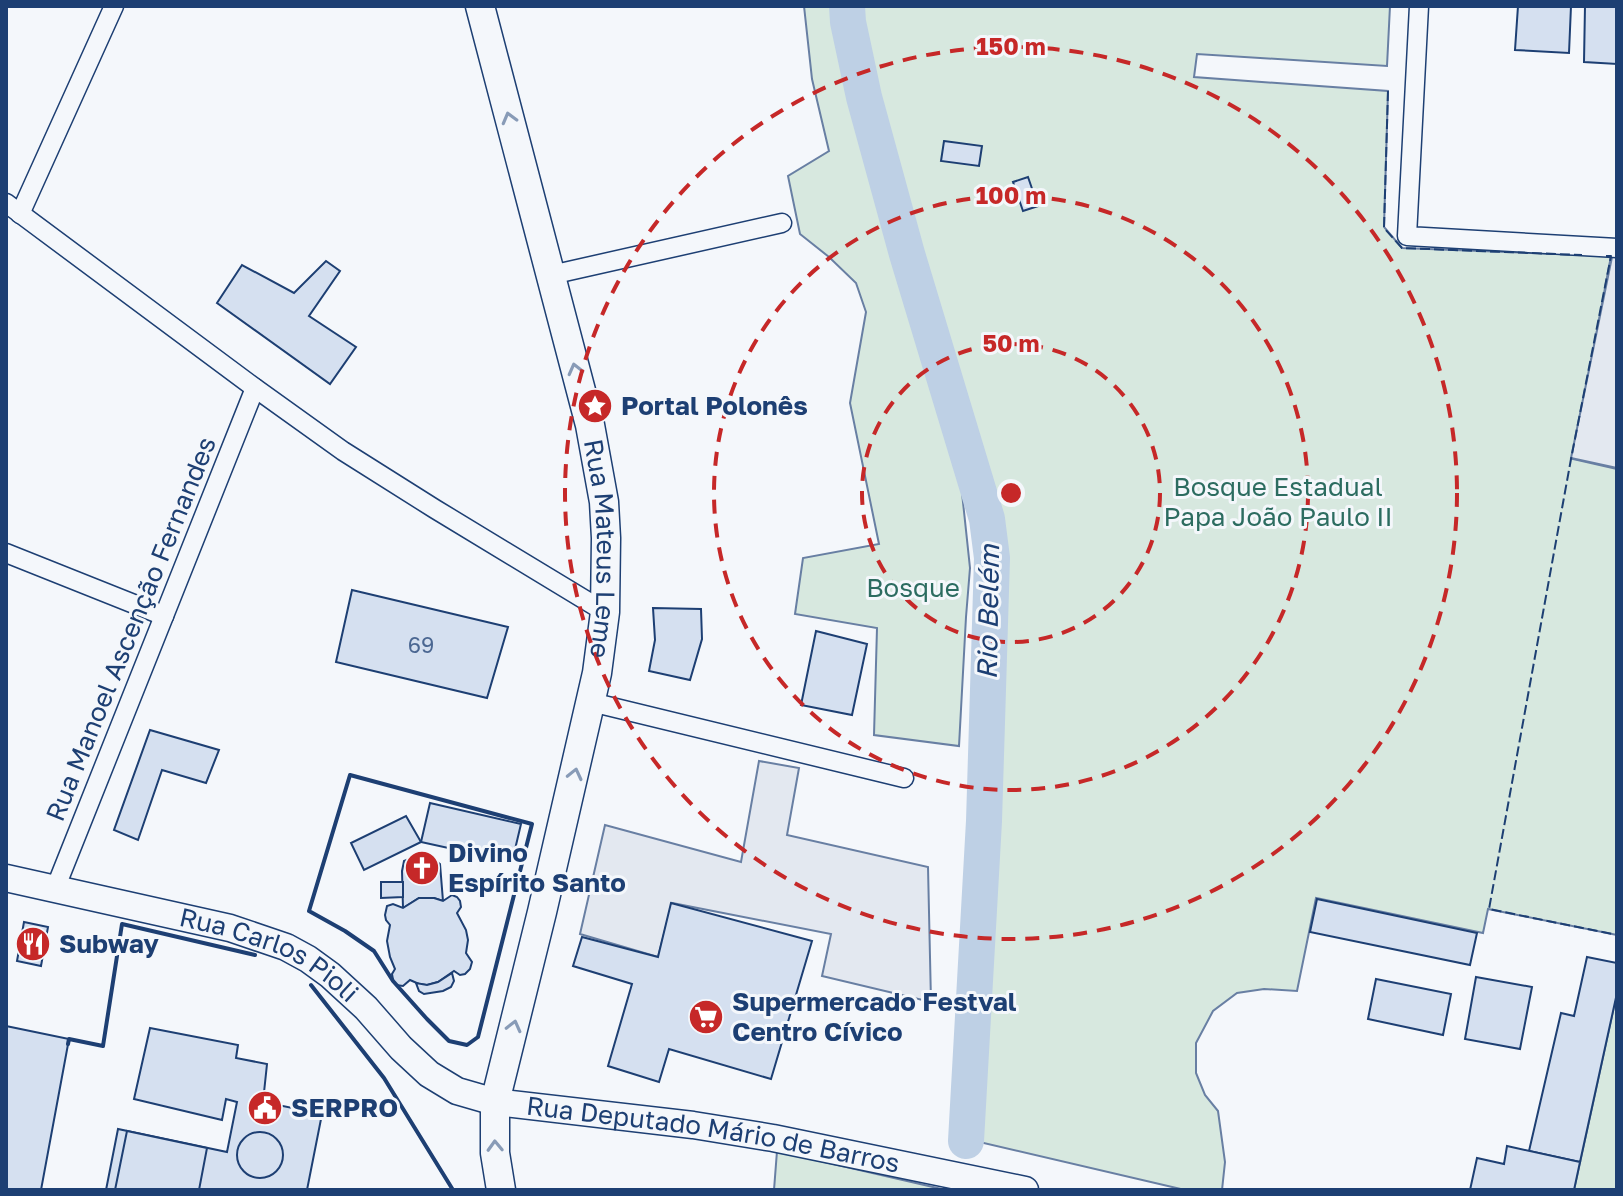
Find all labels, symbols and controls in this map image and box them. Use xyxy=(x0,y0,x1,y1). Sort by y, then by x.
text: 150 m xyxy=(976,31,1046,60)
one-way arrow xyxy=(502,111,519,125)
text: 100 m xyxy=(976,180,1046,209)
text: 50 m xyxy=(982,328,1040,357)
one-way arrow xyxy=(568,363,585,376)
place icon: Portal Polonês xyxy=(576,387,614,425)
place label: Portal Polonês xyxy=(621,390,808,421)
street label: Rua Manoel Ascenção Fernandes xyxy=(39,432,222,826)
street label: Rua Mateus Leme xyxy=(578,437,622,660)
park label: Bosque Estadual Papa João Paulo II xyxy=(1163,471,1393,532)
centre of rings xyxy=(997,479,1025,507)
water label: Rio Belém xyxy=(970,543,1005,680)
park label: Bosque xyxy=(866,572,960,603)
house number: 69 xyxy=(408,631,434,658)
one-way arrow xyxy=(566,767,583,781)
place label: Divino Espírito Santo xyxy=(448,837,626,898)
church icon: Divino Espírito Santo xyxy=(403,849,441,887)
street label: Rua Carlos Pioli xyxy=(177,901,365,1008)
restaurant icon: Subway xyxy=(14,925,52,963)
place label: Subway xyxy=(59,928,159,959)
place label: Supermercado Festval Centro Cívico xyxy=(732,986,1017,1047)
supermarket icon: Supermercado Festval Centro Cívico xyxy=(687,998,725,1036)
one-way arrow xyxy=(504,1020,521,1034)
public building icon: SERPRO xyxy=(246,1089,284,1127)
street label: Rua Deputado Mário de Barros xyxy=(525,1090,903,1179)
place label: SERPRO xyxy=(291,1092,398,1123)
one-way arrow xyxy=(487,1139,504,1152)

